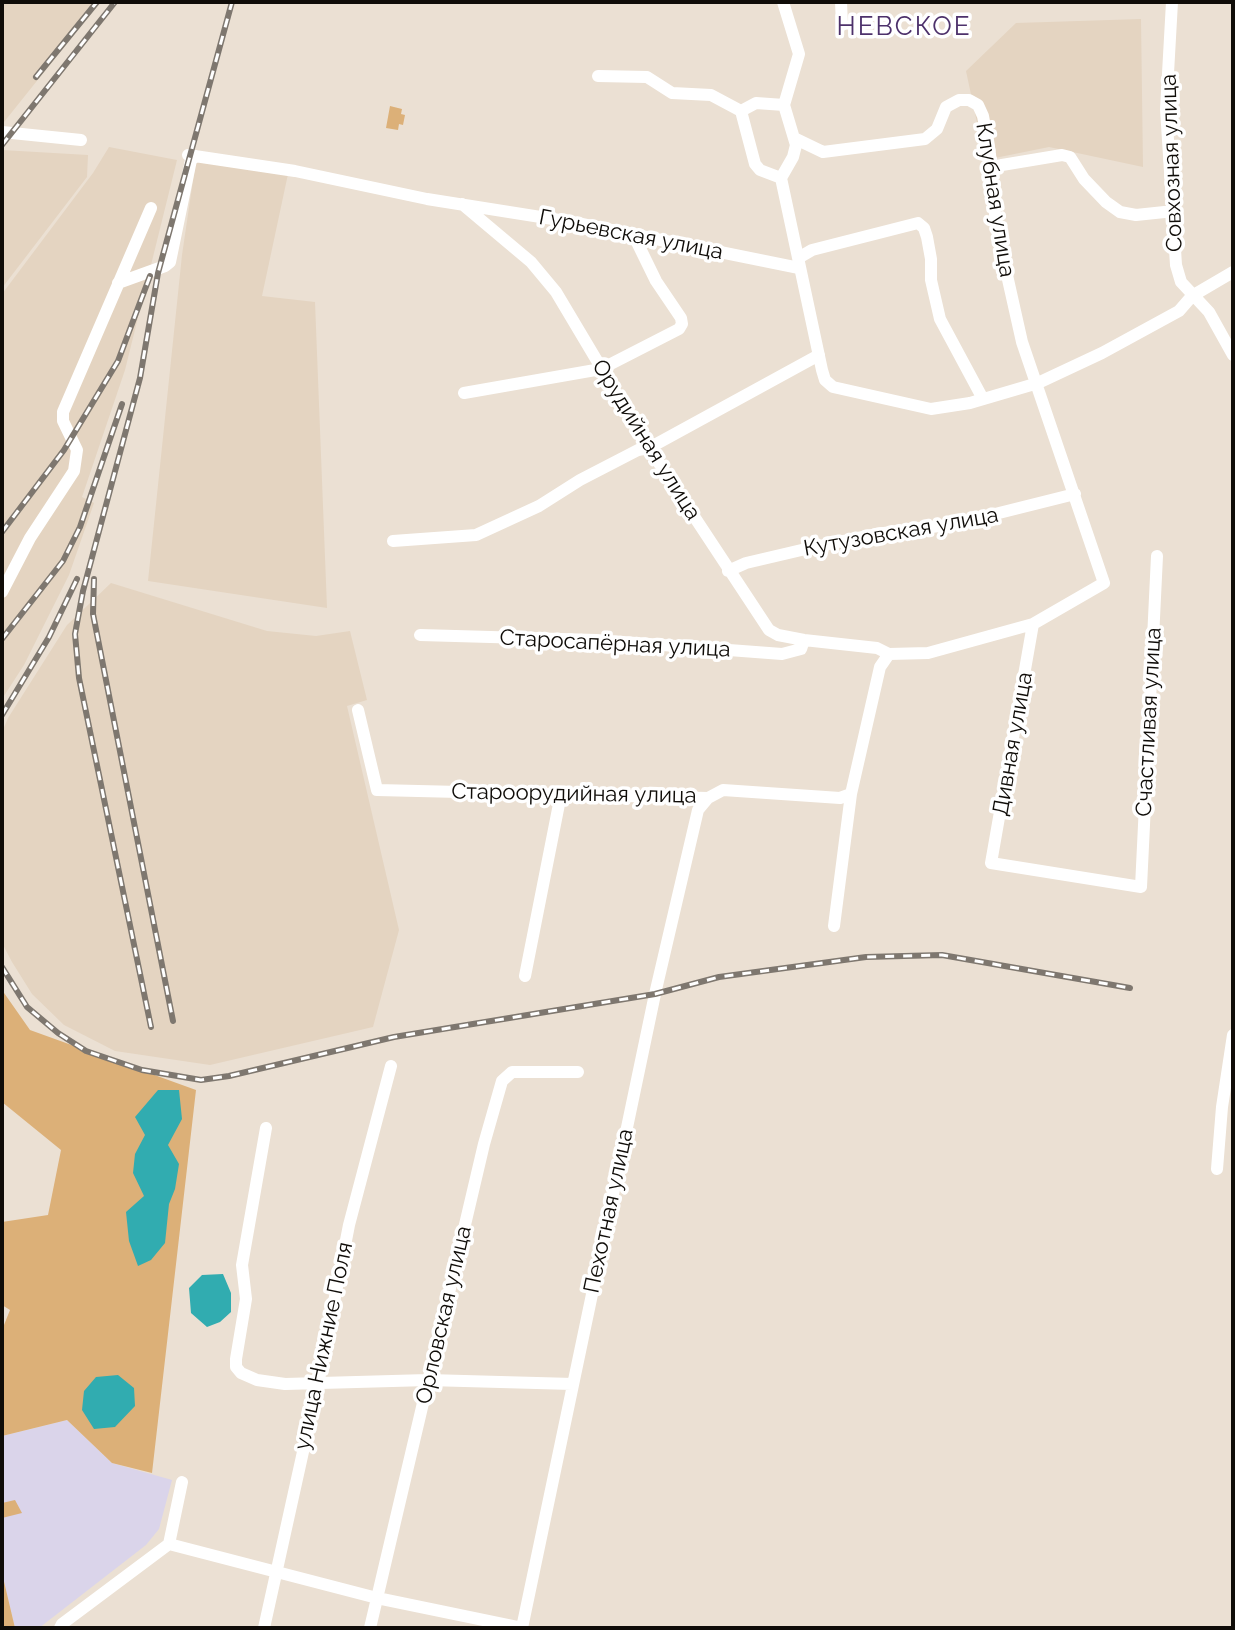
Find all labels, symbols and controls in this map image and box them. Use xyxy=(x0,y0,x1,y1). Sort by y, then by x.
district label: НЕВСКОЕ xyxy=(837,11,971,43)
street label: Совхозная улица xyxy=(1156,74,1188,252)
street label: Клубная улица xyxy=(970,121,1020,279)
street label: Гурьевская улица xyxy=(537,204,725,266)
street label: Орудийная улица xyxy=(586,355,706,525)
street label: Кутузовская улица xyxy=(802,502,1000,562)
street label: Старосапёрная улица xyxy=(499,625,731,663)
street label: Счастливая улица xyxy=(1131,627,1167,817)
street label: Дивная улица xyxy=(987,670,1039,818)
street label: Староорудийная улица xyxy=(451,779,697,809)
street label: Пехотная улица xyxy=(579,1126,639,1296)
street label: Орловская улица xyxy=(411,1223,477,1407)
street label: улица Нижние Поля xyxy=(289,1240,359,1452)

